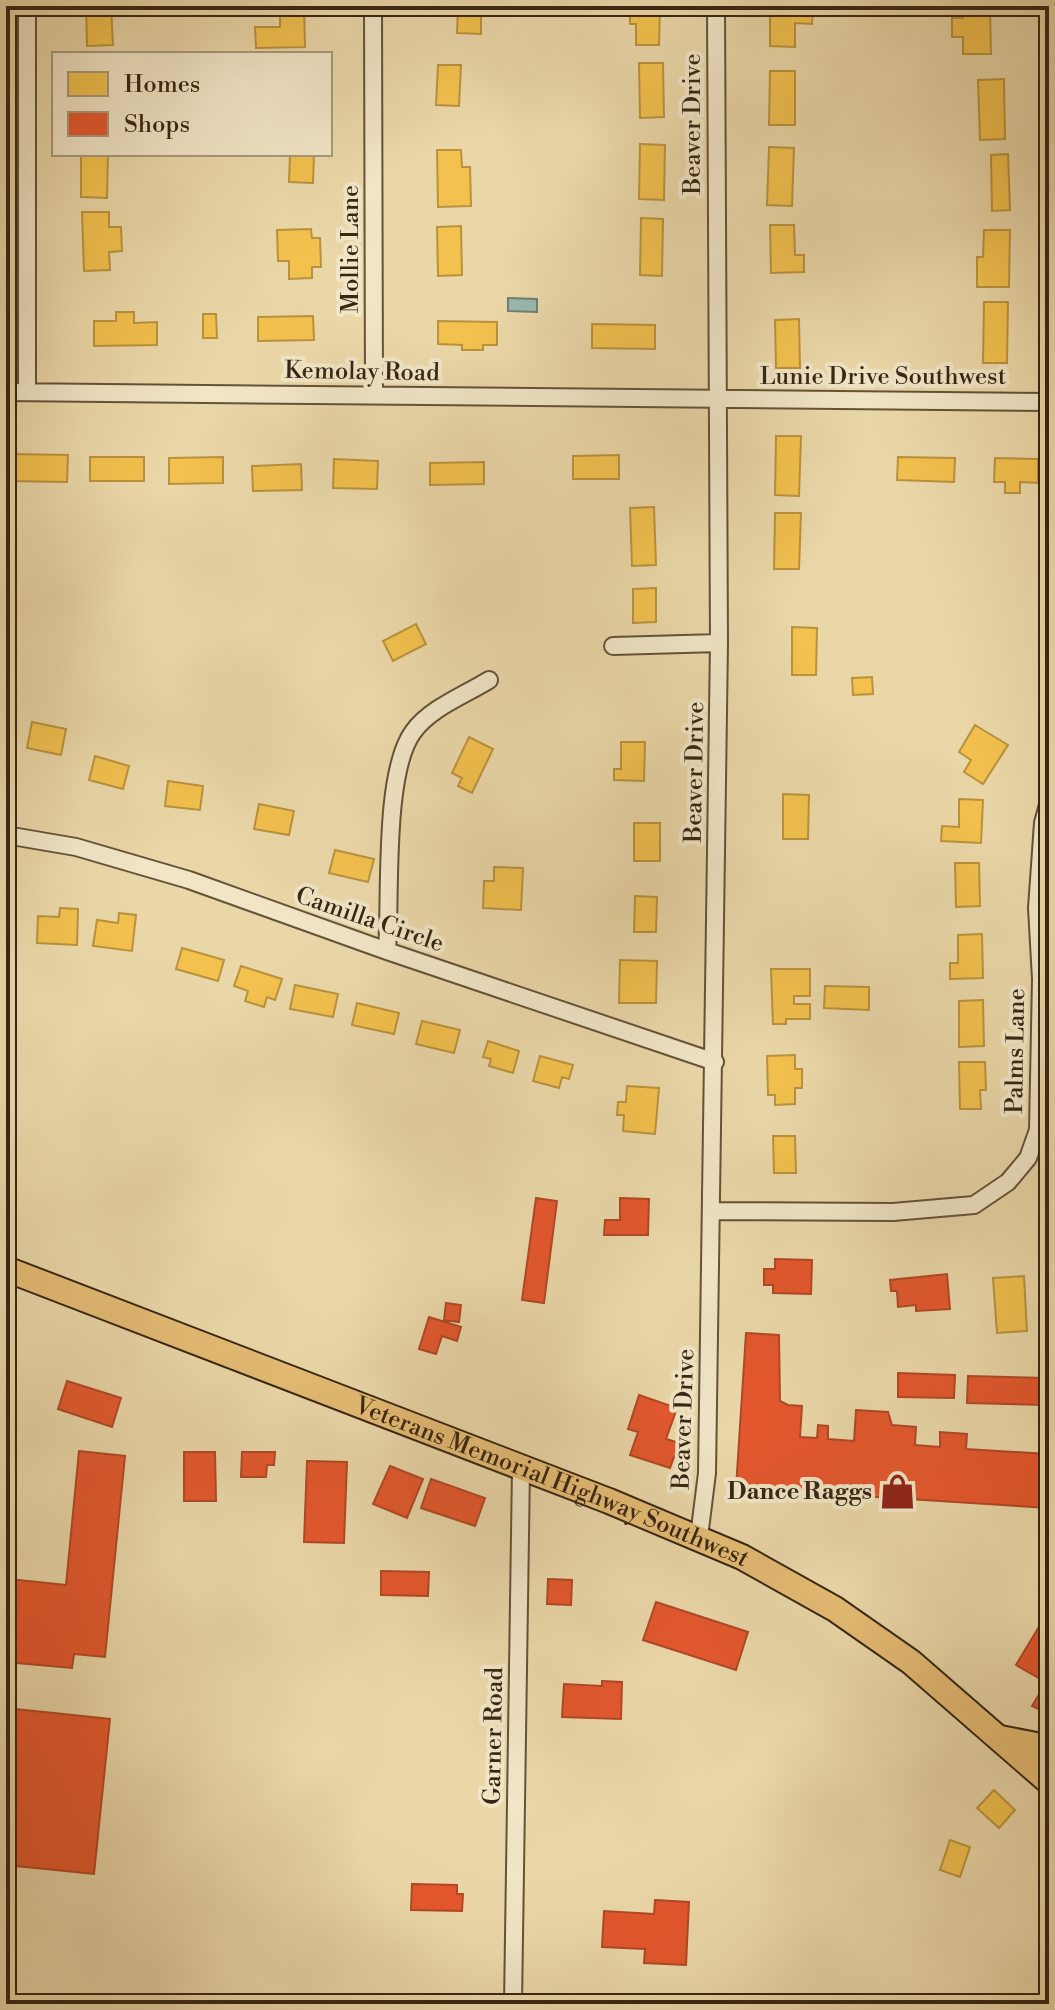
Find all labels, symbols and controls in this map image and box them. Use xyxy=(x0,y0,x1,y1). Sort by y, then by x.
legend xyxy=(52,52,332,156)
street label: Beaver Drive xyxy=(678,53,708,196)
text: Homes xyxy=(124,70,200,100)
text: Shops xyxy=(124,110,190,140)
street label: Mollie Lane xyxy=(336,185,366,313)
street label: Kemolay Road xyxy=(284,356,440,388)
street label: Lunie Drive Southwest xyxy=(760,362,1007,392)
street label: Beaver Drive xyxy=(679,701,711,844)
street label: Camilla Circle xyxy=(292,881,448,959)
street label: Palms Lane xyxy=(1000,988,1032,1114)
street label: Beaver Drive xyxy=(667,1348,701,1491)
street label: Veterans Memorial Highway Southwest xyxy=(350,1390,755,1574)
shop icon: Dance Raggs xyxy=(879,1472,917,1510)
place label: Dance Raggs xyxy=(727,1477,872,1507)
street label: Garner Road xyxy=(478,1666,510,1805)

